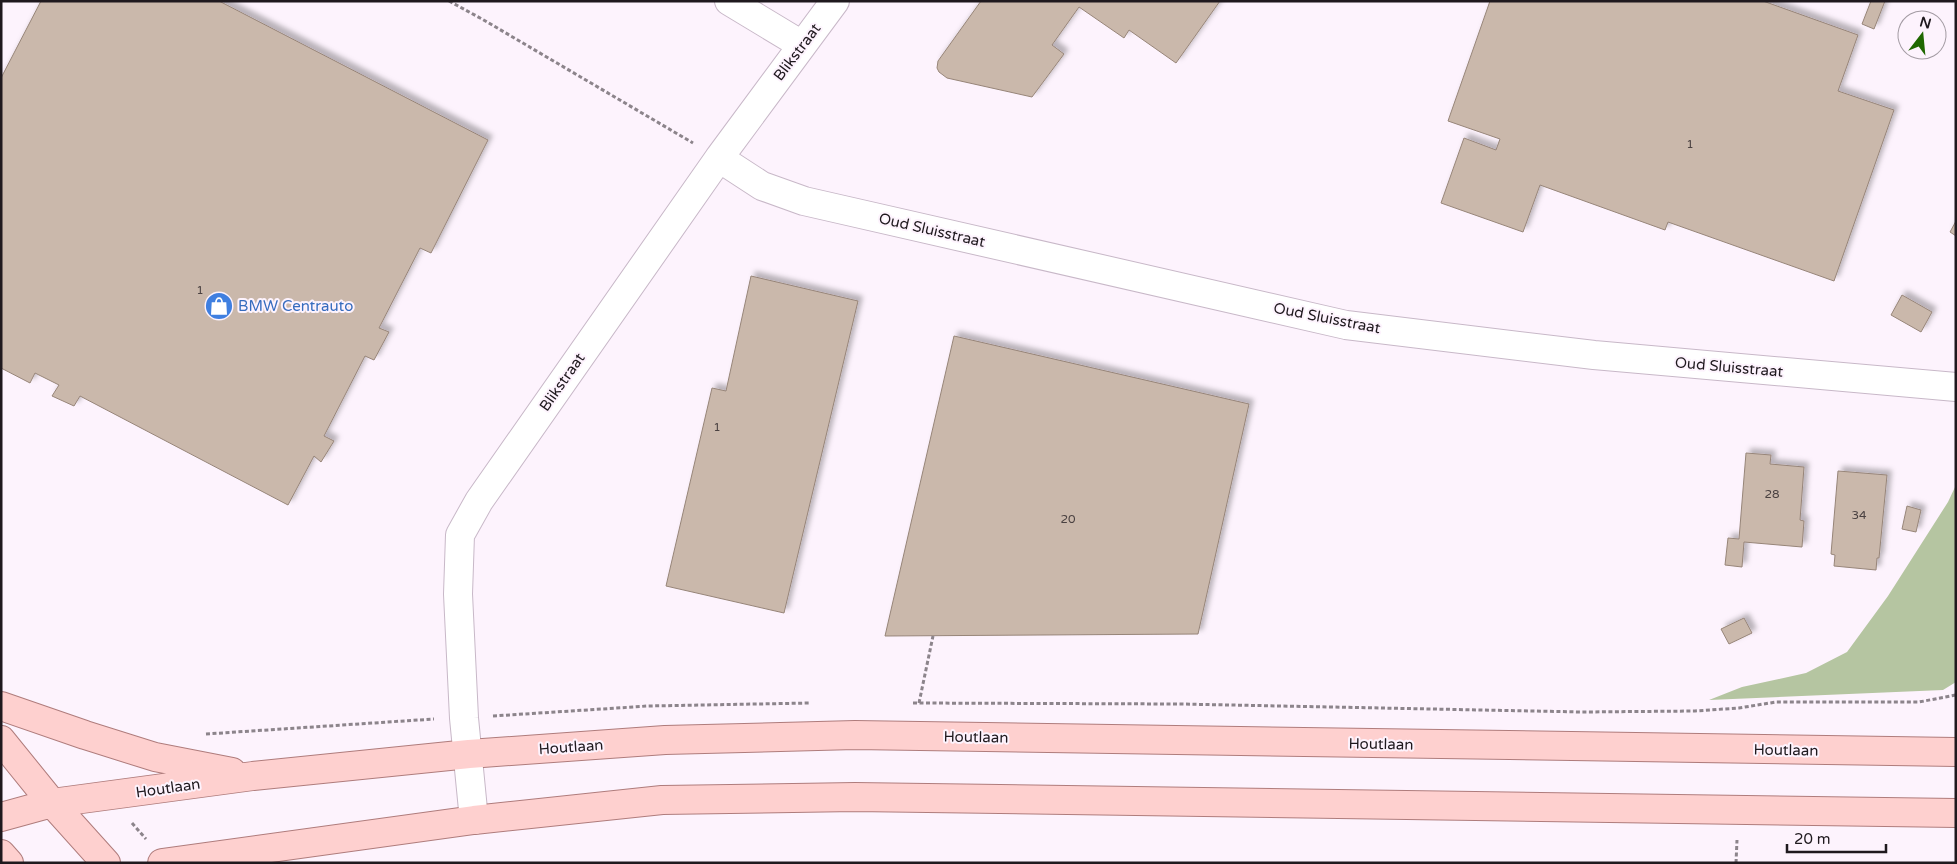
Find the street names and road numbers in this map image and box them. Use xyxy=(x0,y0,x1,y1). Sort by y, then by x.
street label: Blikstraat xyxy=(770,20,824,84)
street label: Oud Sluisstraat xyxy=(877,209,987,251)
street label: Oud Sluisstraat xyxy=(1272,299,1382,337)
street label: Blikstraat xyxy=(535,349,589,415)
street label: Oud Sluisstraat xyxy=(1674,353,1784,381)
street label: Houtlaan xyxy=(943,727,1009,747)
street label: Houtlaan xyxy=(1348,734,1414,754)
street label: Houtlaan xyxy=(538,736,604,758)
street label: Houtlaan xyxy=(1753,740,1819,760)
street label: Houtlaan xyxy=(135,775,201,801)

